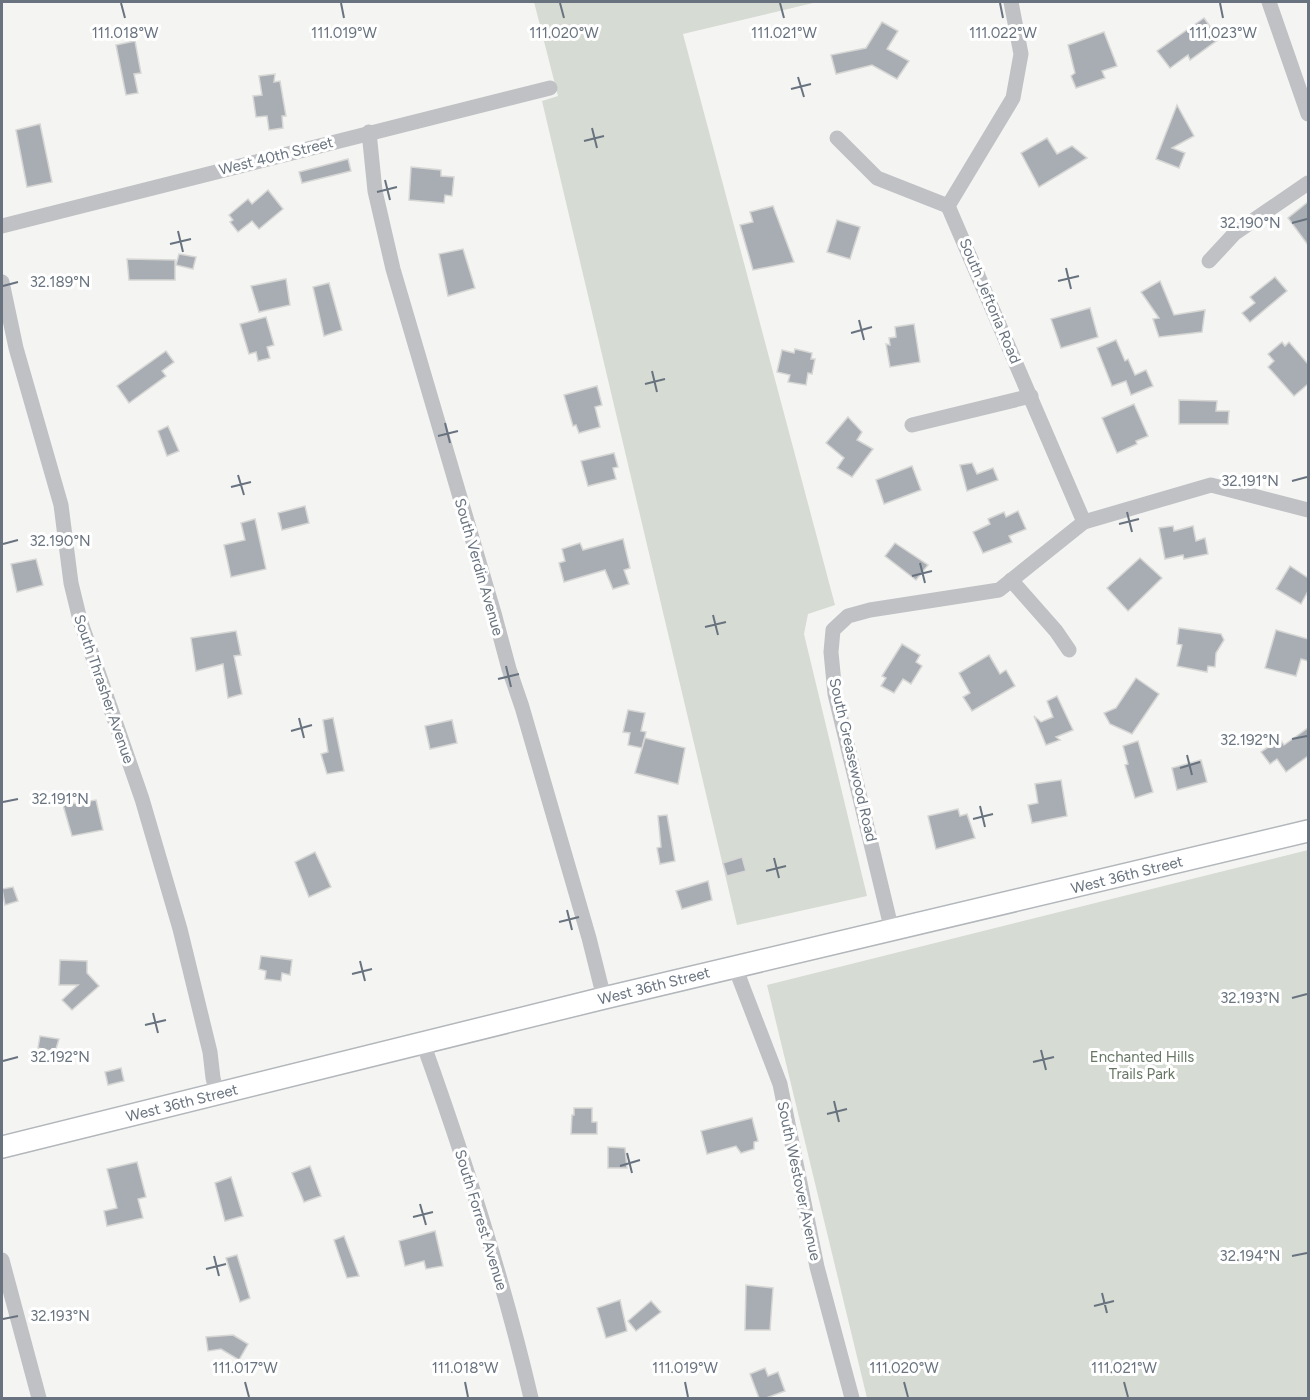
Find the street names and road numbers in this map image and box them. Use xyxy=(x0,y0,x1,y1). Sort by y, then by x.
street label: West 40th Street xyxy=(217,133,335,179)
street label: South Jeftoria Road xyxy=(955,236,1025,366)
street label: South Verdin Avenue xyxy=(451,496,507,638)
street label: South Thrasher Avenue xyxy=(70,612,138,766)
street label: South Greasewood Road xyxy=(825,676,881,844)
street label: West 36th Street xyxy=(1069,852,1185,898)
street label: West 36th Street xyxy=(596,963,712,1009)
street label: West 36th Street xyxy=(124,1080,240,1126)
street label: South Westover Avenue xyxy=(773,1100,825,1262)
street label: South Forrest Avenue xyxy=(451,1147,511,1293)

